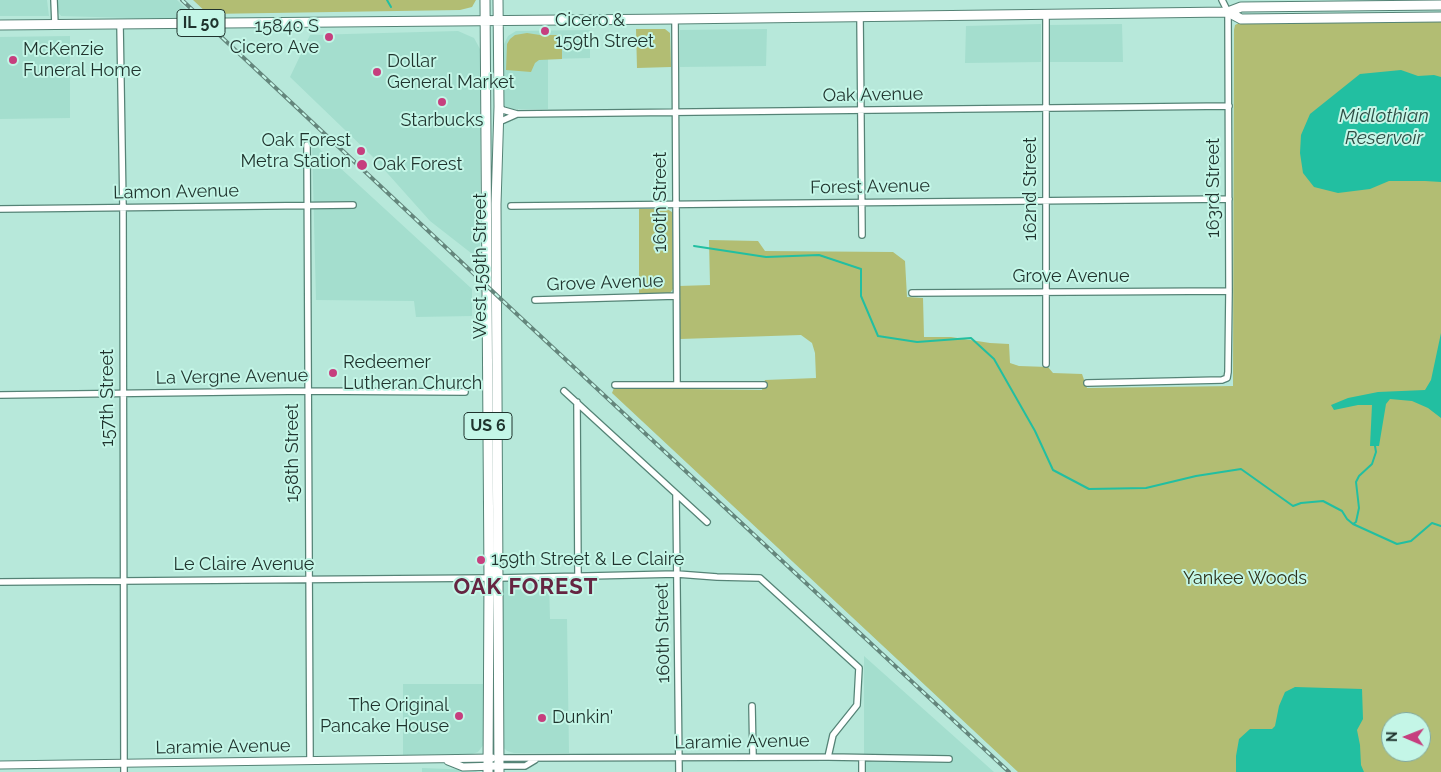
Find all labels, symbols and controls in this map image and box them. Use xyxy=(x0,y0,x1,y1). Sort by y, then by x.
road number: IL 50 xyxy=(177,9,225,36)
place label: Cicero & 159th Street xyxy=(555,10,654,52)
place label: 15840 S Cicero Ave xyxy=(230,16,319,58)
marker: Cicero & 159th Street xyxy=(539,25,551,37)
marker: 15840 S Cicero Ave xyxy=(323,31,335,43)
place label: McKenzie Funeral Home xyxy=(23,39,141,82)
place label: Dollar General Market xyxy=(387,51,514,94)
marker: McKenzie Funeral Home xyxy=(7,54,19,66)
marker: Dollar General Market xyxy=(371,66,383,78)
street label: Oak Avenue xyxy=(823,83,923,107)
marker: Starbucks xyxy=(436,96,448,108)
water label: Midlothian Reservoir xyxy=(1339,105,1429,149)
place label: Starbucks xyxy=(401,110,483,132)
place label: Oak Forest Metra Station xyxy=(240,130,351,172)
street label: 162nd Street xyxy=(1020,137,1042,241)
street label: 163rd Street xyxy=(1203,138,1225,238)
marker: Oak Forest Metra Station xyxy=(355,145,367,157)
street label: 160th Street xyxy=(650,152,672,252)
place label: Oak Forest xyxy=(373,154,462,176)
marker: Oak Forest xyxy=(355,158,369,172)
street label: Forest Avenue xyxy=(810,175,930,199)
street label: Lamon Avenue xyxy=(113,180,239,204)
street label: West 159th Street xyxy=(470,193,492,339)
street label: Grove Avenue xyxy=(1013,266,1129,288)
street label: Grove Avenue xyxy=(546,270,664,296)
street label: 157th Street xyxy=(97,349,119,447)
place label: Redeemer Lutheran Church xyxy=(343,352,482,394)
street label: La Vergne Avenue xyxy=(156,365,308,389)
marker: Redeemer Lutheran Church xyxy=(327,367,339,379)
street label: 158th Street xyxy=(282,403,304,503)
road number: US 6 xyxy=(464,412,512,440)
place label: 159th Street & Le Claire xyxy=(491,549,684,571)
street label: Le Claire Avenue xyxy=(174,554,314,576)
marker: 159th Street & Le Claire xyxy=(475,554,487,566)
park label: Yankee Woods xyxy=(1183,568,1307,590)
district label: OAK FOREST xyxy=(452,574,600,600)
street label: 160th Street xyxy=(651,583,675,683)
place label: The Original Pancake House xyxy=(320,695,449,738)
place label: Dunkin' xyxy=(552,707,613,729)
marker: The Original Pancake House xyxy=(453,710,465,722)
marker: Dunkin' xyxy=(536,712,548,724)
north arrow xyxy=(1381,712,1431,762)
street label: Laramie Avenue xyxy=(674,730,810,754)
text: N xyxy=(1384,731,1400,742)
street label: Laramie Avenue xyxy=(155,735,291,759)

